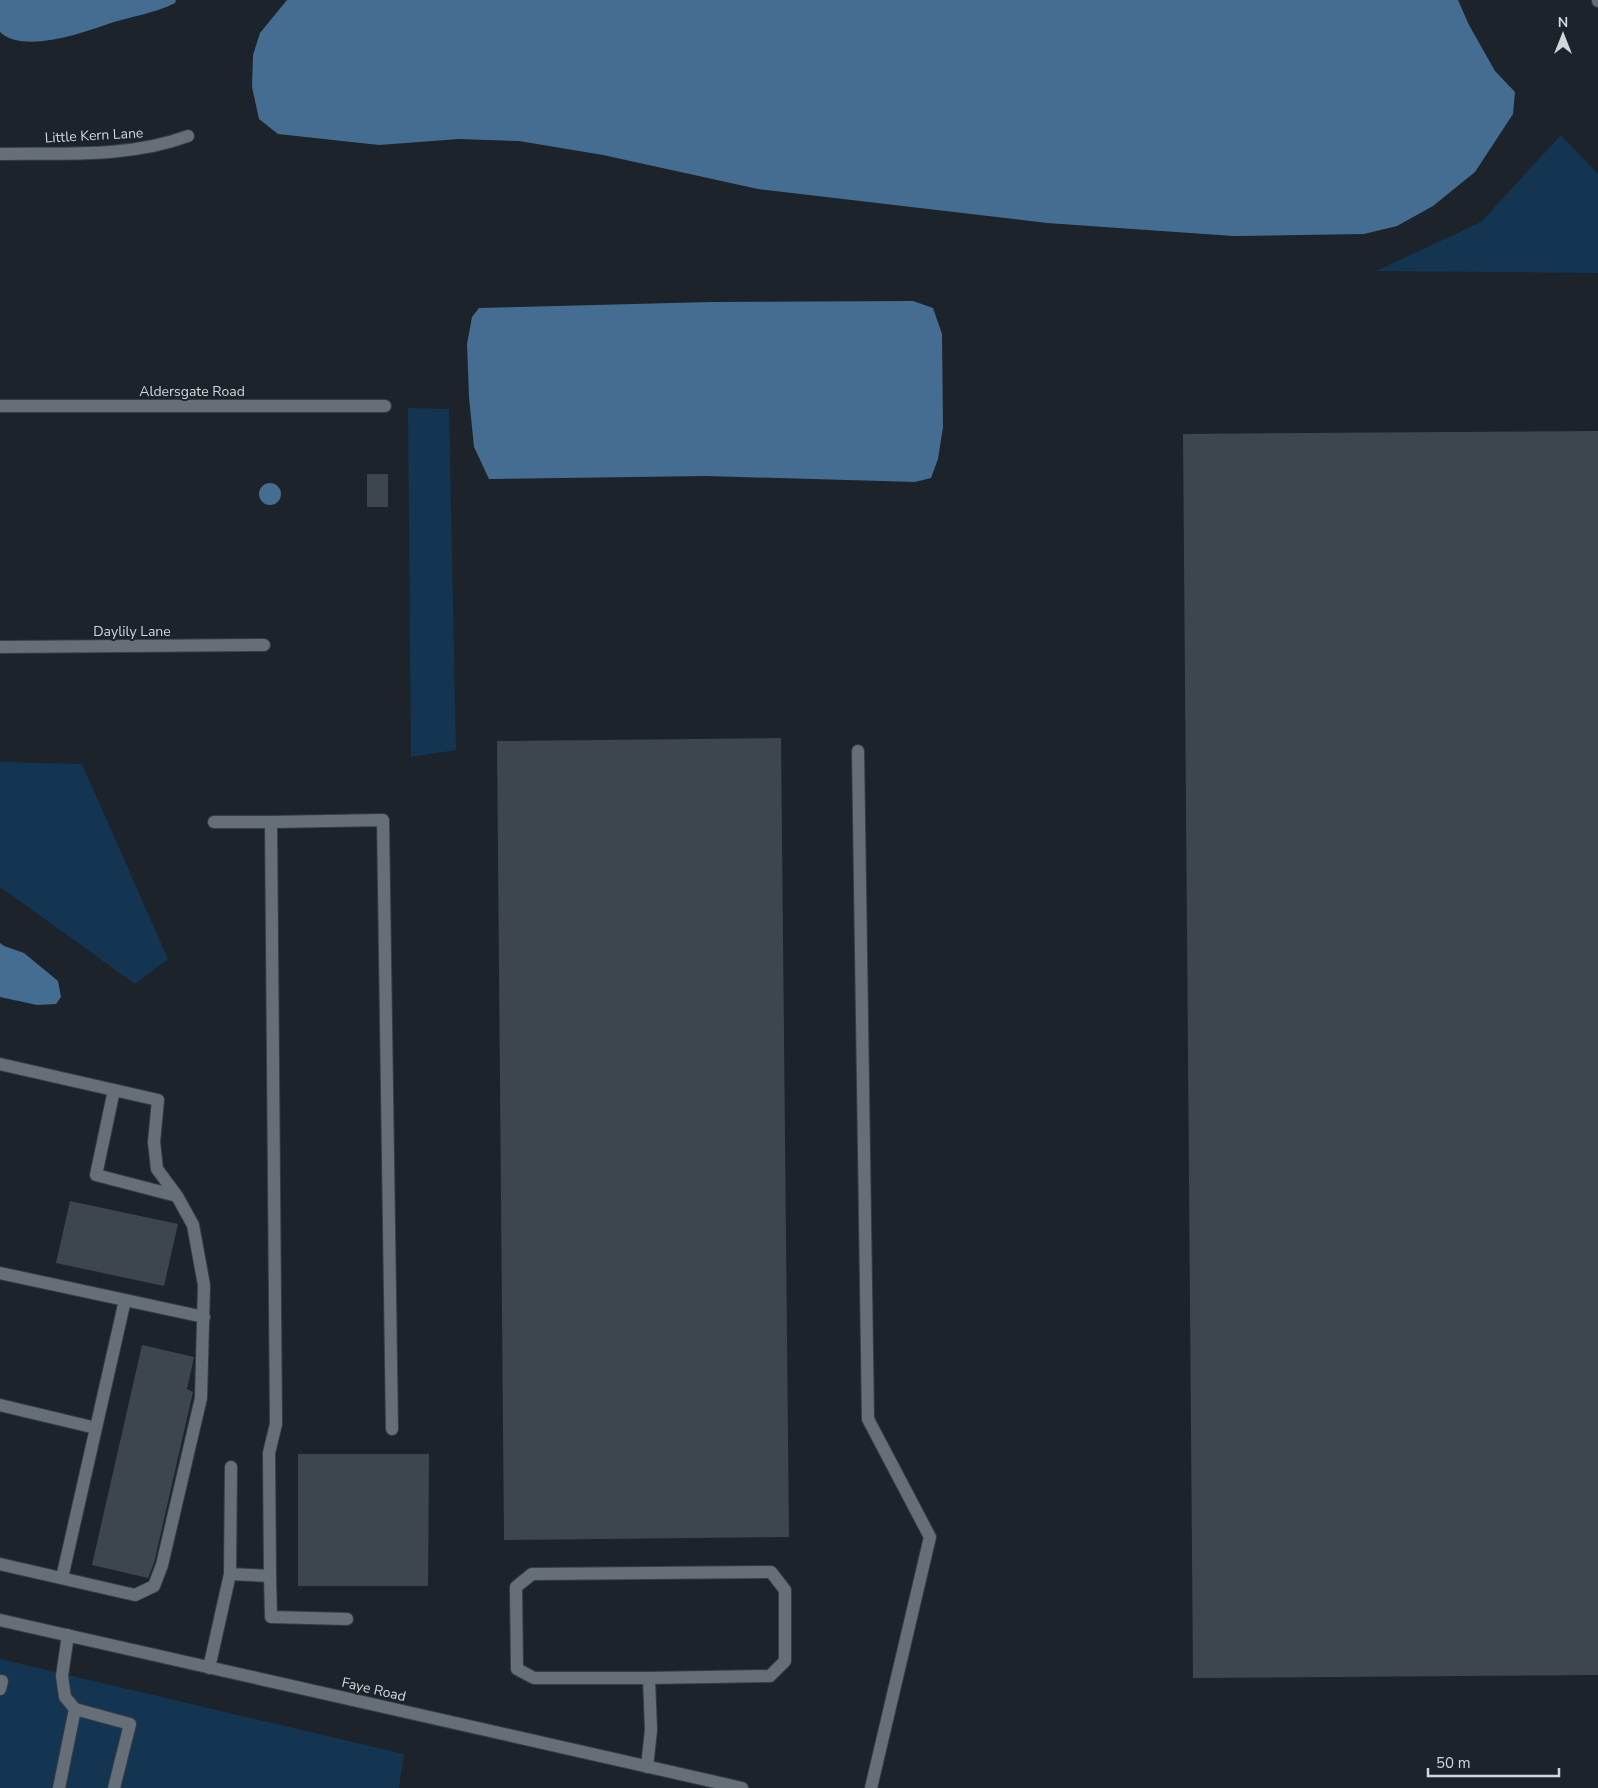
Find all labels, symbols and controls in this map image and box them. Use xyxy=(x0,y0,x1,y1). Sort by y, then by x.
north arrow xyxy=(1538,10,1588,60)
text: N xyxy=(1558,13,1568,32)
street label: Little Kern Lane xyxy=(44,123,144,148)
street label: Aldersgate Road xyxy=(139,382,245,401)
street label: Daylily Lane xyxy=(93,622,171,641)
street label: Faye Road xyxy=(340,1673,408,1706)
scale bar xyxy=(1428,1746,1559,1778)
text: 50 m xyxy=(1436,1753,1471,1773)

